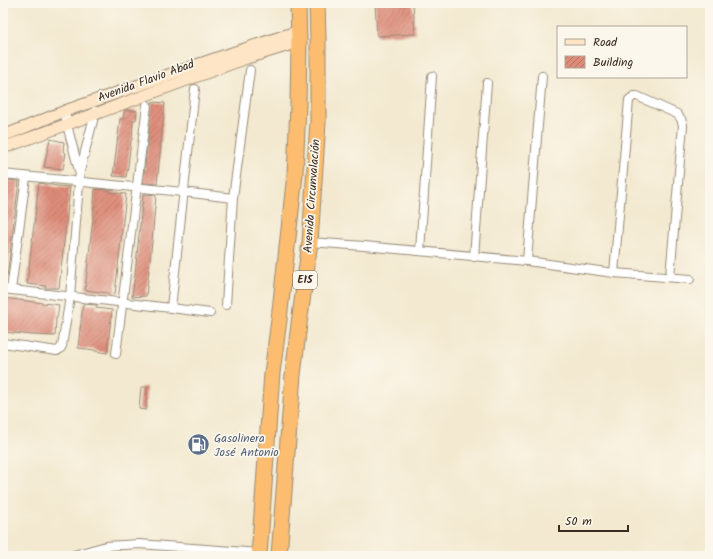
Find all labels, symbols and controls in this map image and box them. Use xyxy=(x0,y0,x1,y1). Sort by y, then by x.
legend xyxy=(557,26,687,78)
text: Road xyxy=(593,33,618,52)
text: Building xyxy=(593,53,633,72)
street label: Avenida Flavio Abad xyxy=(95,54,198,107)
street label: Avenida Circunvalación xyxy=(299,138,325,254)
road number: E15 xyxy=(293,271,317,289)
place label: Gasolinera José Antonio xyxy=(214,429,279,462)
fuel station icon: Gasolinera José Antonio xyxy=(186,432,212,458)
scale bar xyxy=(559,507,628,533)
text: 50 m xyxy=(565,512,592,531)

